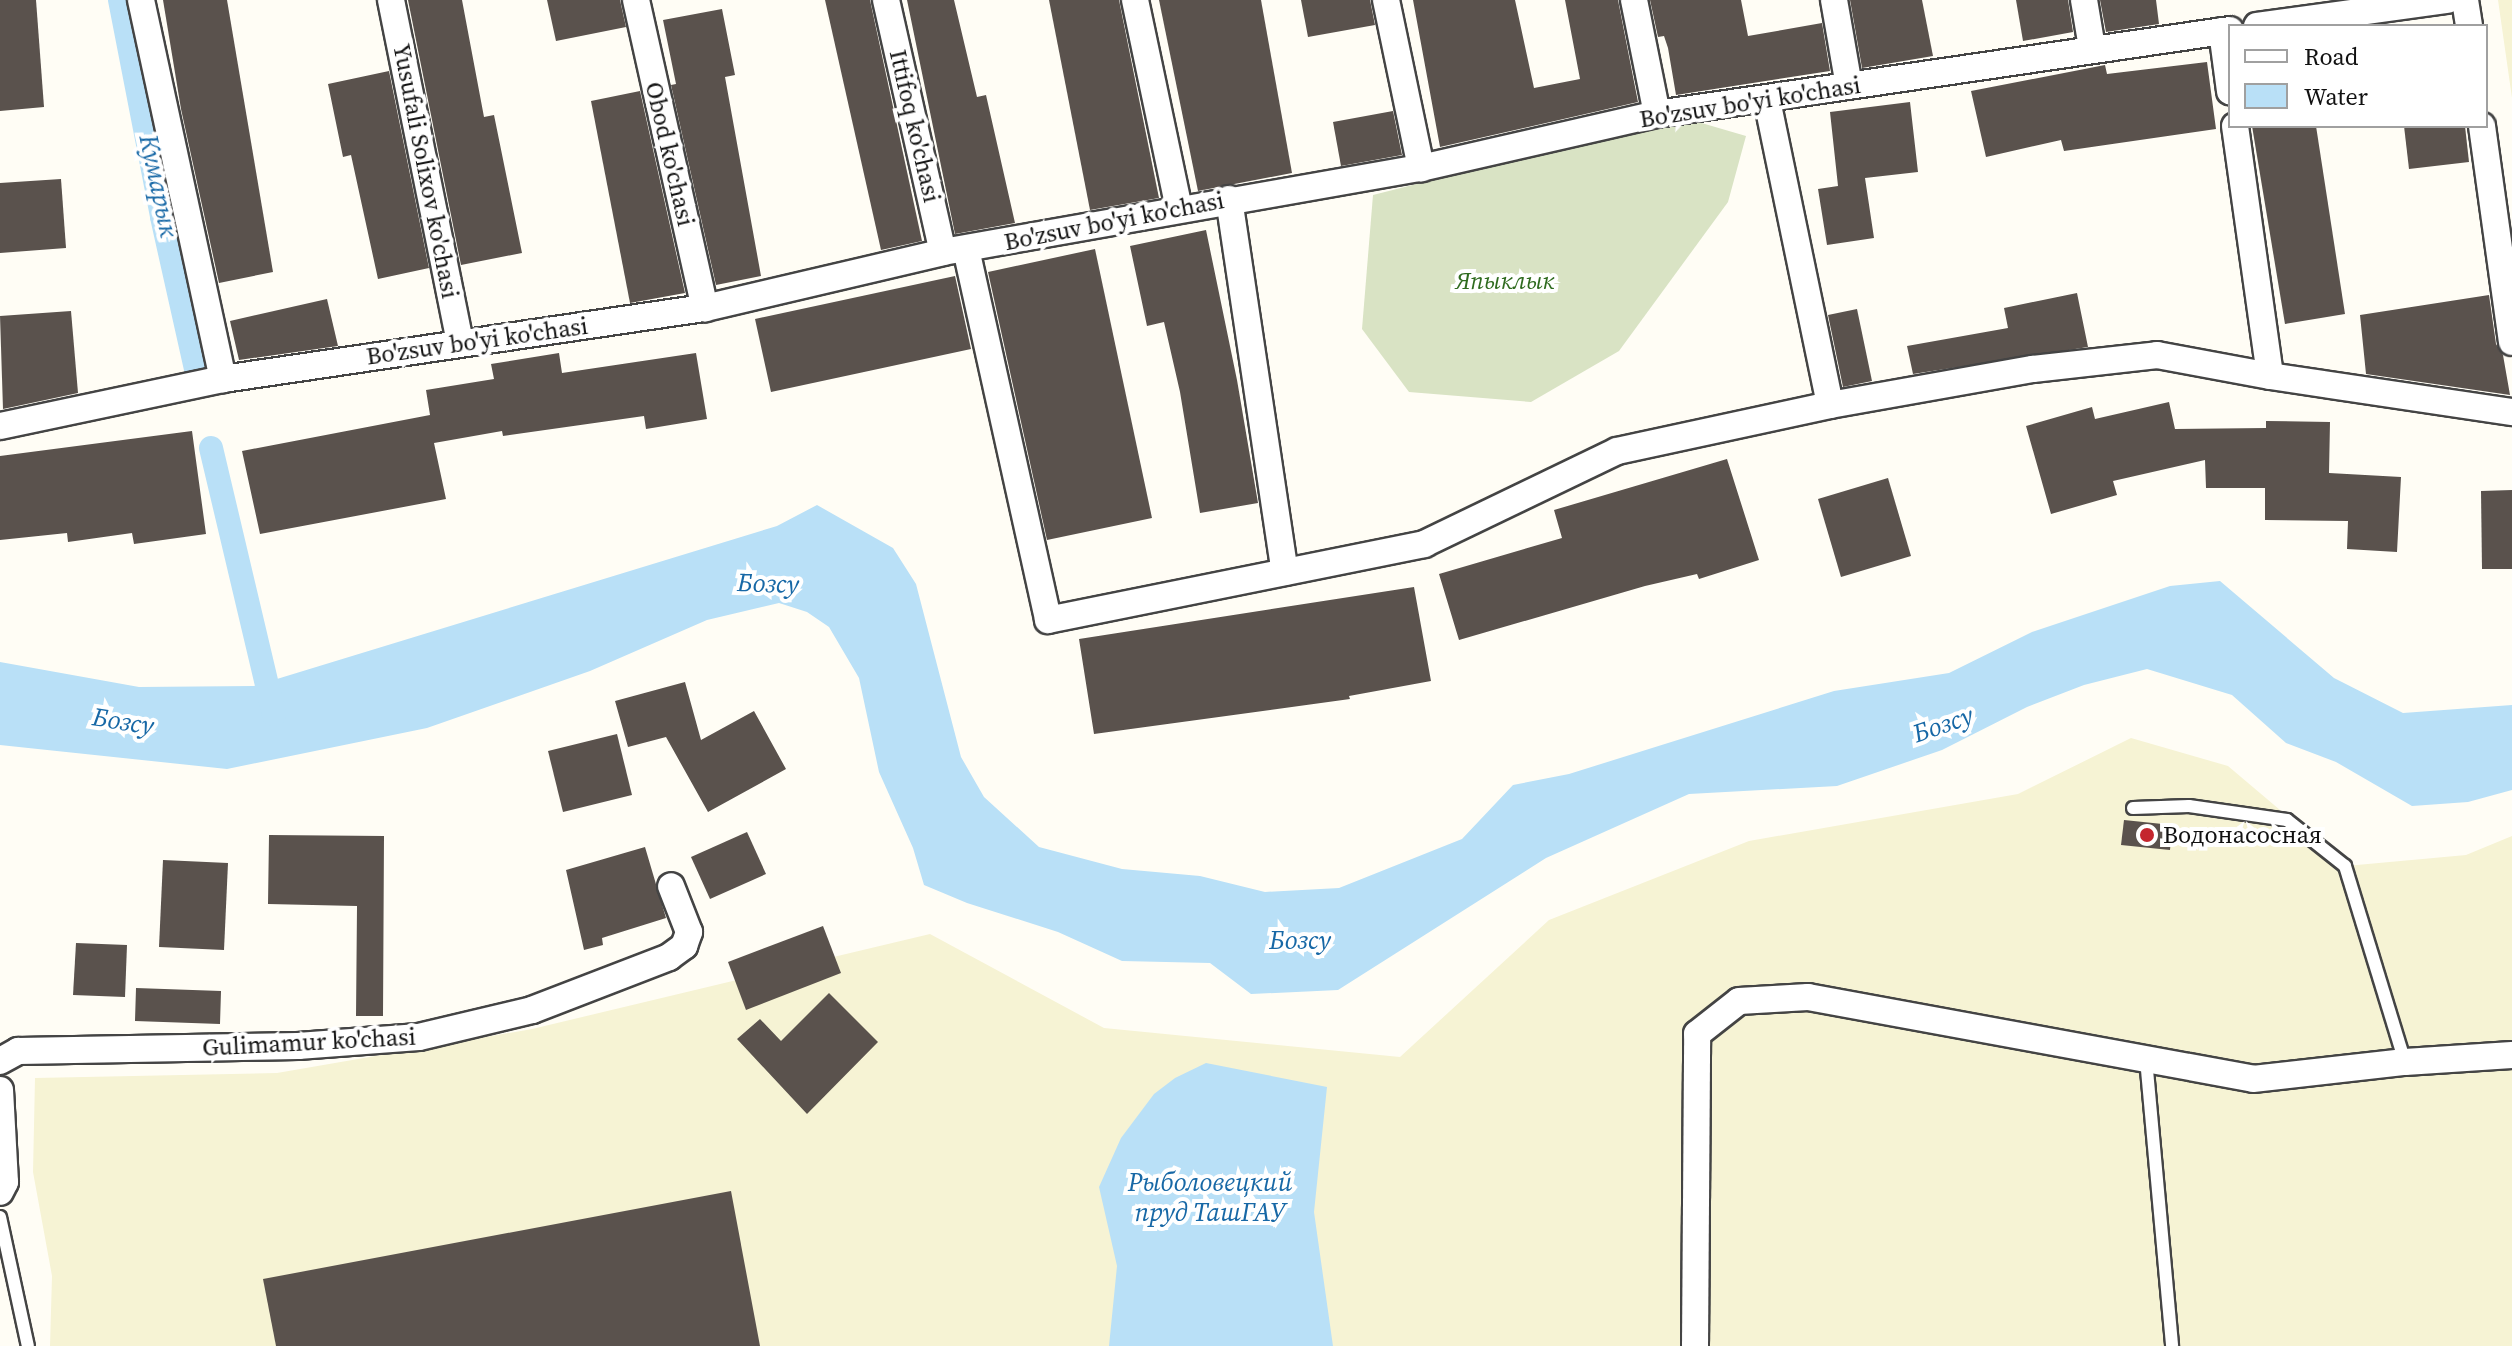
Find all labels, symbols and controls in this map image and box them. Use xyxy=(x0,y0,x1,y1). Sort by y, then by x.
legend xyxy=(2228,24,2488,128)
text: Road xyxy=(2304,40,2358,73)
street label: Yusufali Solixov ko'chasi xyxy=(387,41,465,301)
street label: Ittifoq ko'chasi xyxy=(883,47,947,205)
street label: Bo'zsuv bo'yi ko'chasi xyxy=(1637,70,1863,134)
street label: Obod ko'chasi xyxy=(639,79,701,229)
text: Water xyxy=(2304,80,2368,113)
water label: Кумарык xyxy=(132,132,184,240)
street label: Bo'zsuv bo'yi ko'chasi xyxy=(1002,186,1226,256)
park label: Япыклык xyxy=(1456,267,1554,295)
street label: Bo'zsuv bo'yi ko'chasi xyxy=(364,311,590,371)
water label: Бозсу xyxy=(737,567,799,601)
water label: Бозсу xyxy=(1909,700,1977,750)
water label: Бозсу xyxy=(90,702,156,742)
place label: Водонасосная xyxy=(2163,821,2322,849)
marker: Водонасосная xyxy=(2138,826,2156,844)
water label: Бозсу xyxy=(1269,925,1331,957)
street label: Gulimamur ko'chasi xyxy=(202,1022,416,1062)
water label: Рыболовецкий пруд ТашГАУ xyxy=(1128,1167,1292,1228)

